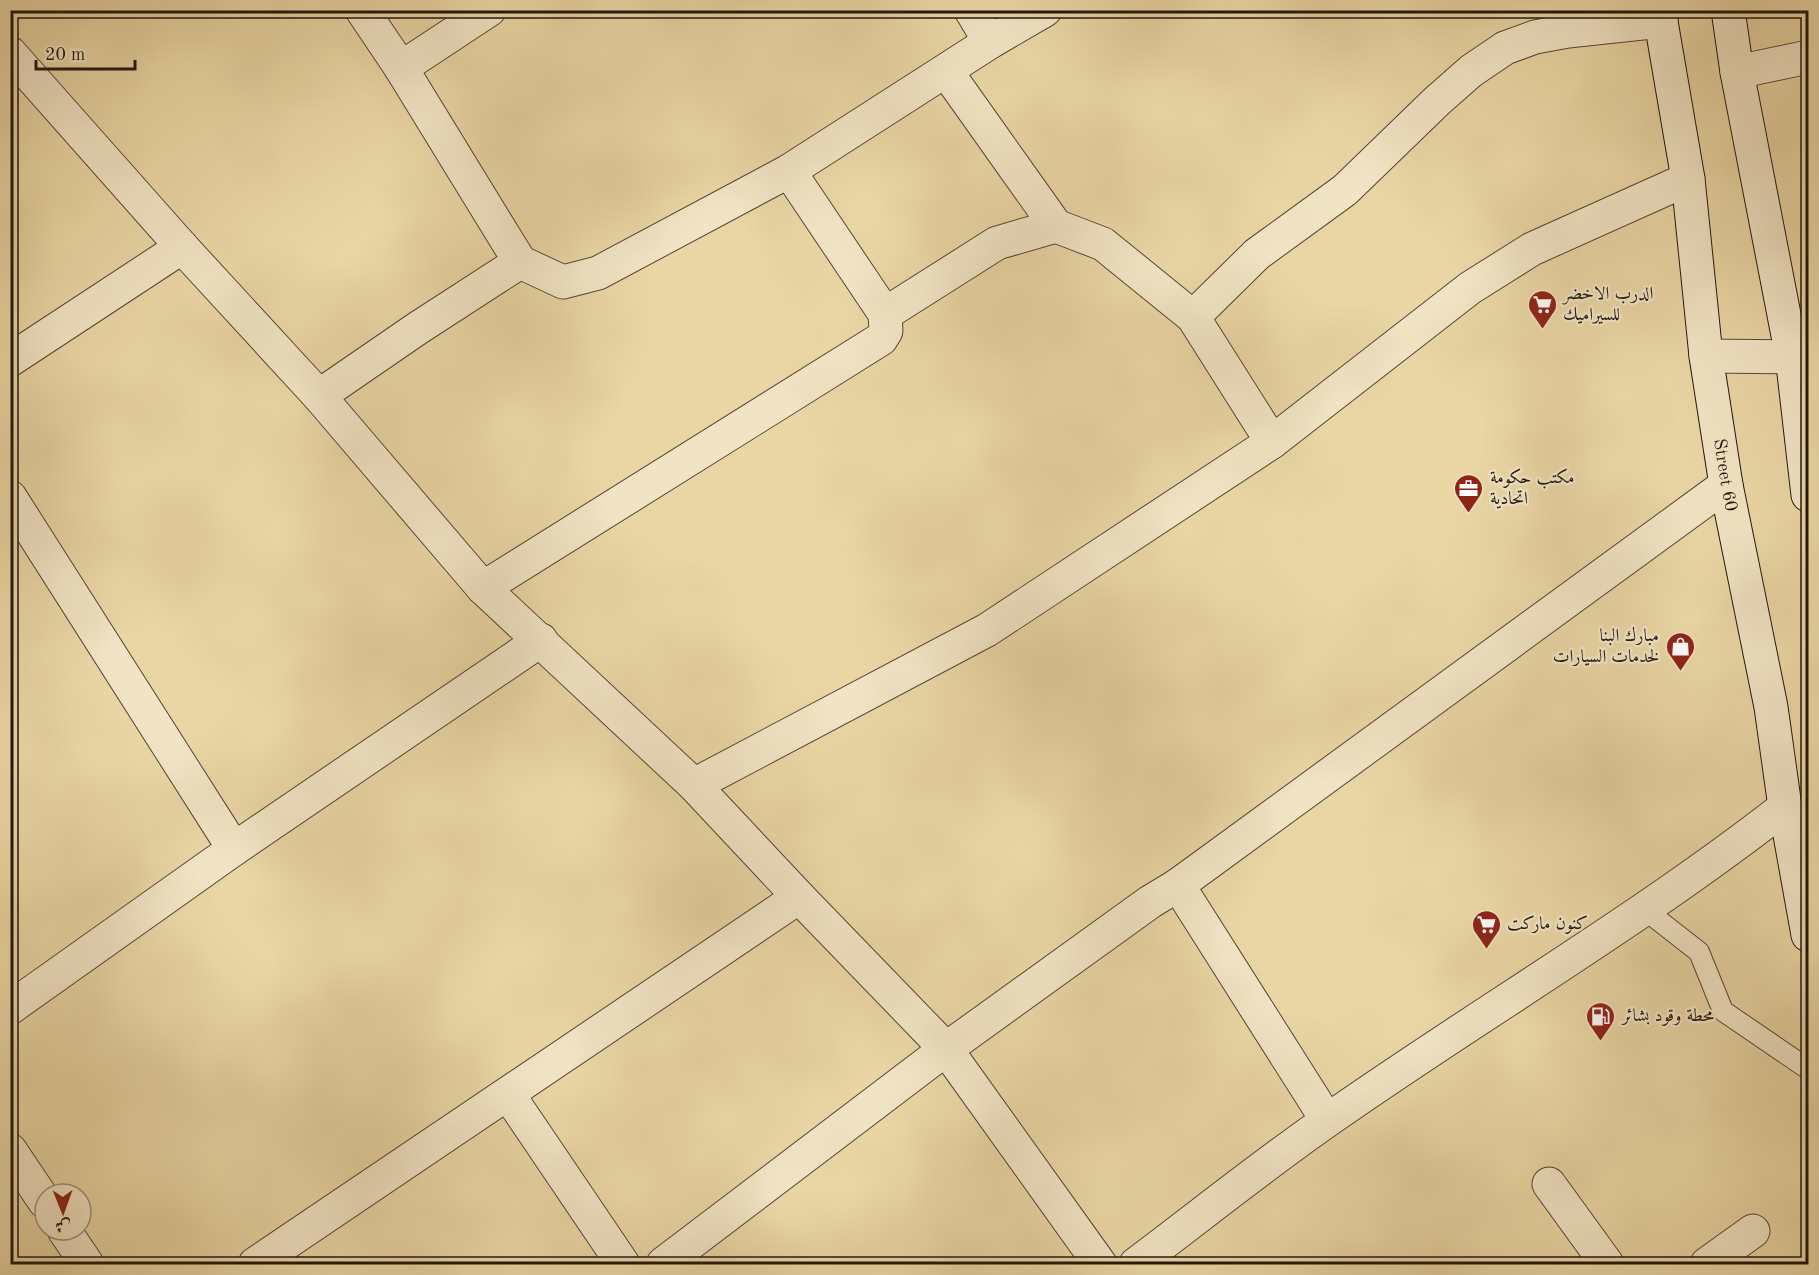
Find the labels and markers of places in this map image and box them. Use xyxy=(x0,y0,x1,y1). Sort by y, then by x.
place label: الدرب الاخضر للسيراميك xyxy=(1561,285,1654,325)
supermarket icon: الدرب الاخضر للسيراميك xyxy=(1526,288,1558,330)
place label: مكتب حكومة اتحادية xyxy=(1490,468,1574,509)
office icon: مكتب حكومة اتحادية xyxy=(1453,472,1485,514)
place label: مبارك البنا لخدمات السيارات xyxy=(1553,626,1659,667)
shop icon: مبارك البنا لخدمات السيارات xyxy=(1664,630,1696,672)
supermarket icon: كنون ماركت xyxy=(1470,908,1502,950)
place label: كنون ماركت xyxy=(1507,915,1588,934)
fuel station icon: محطة وقود بشائر xyxy=(1585,1000,1617,1042)
place label: محطة وقود بشائر xyxy=(1620,1007,1714,1026)

